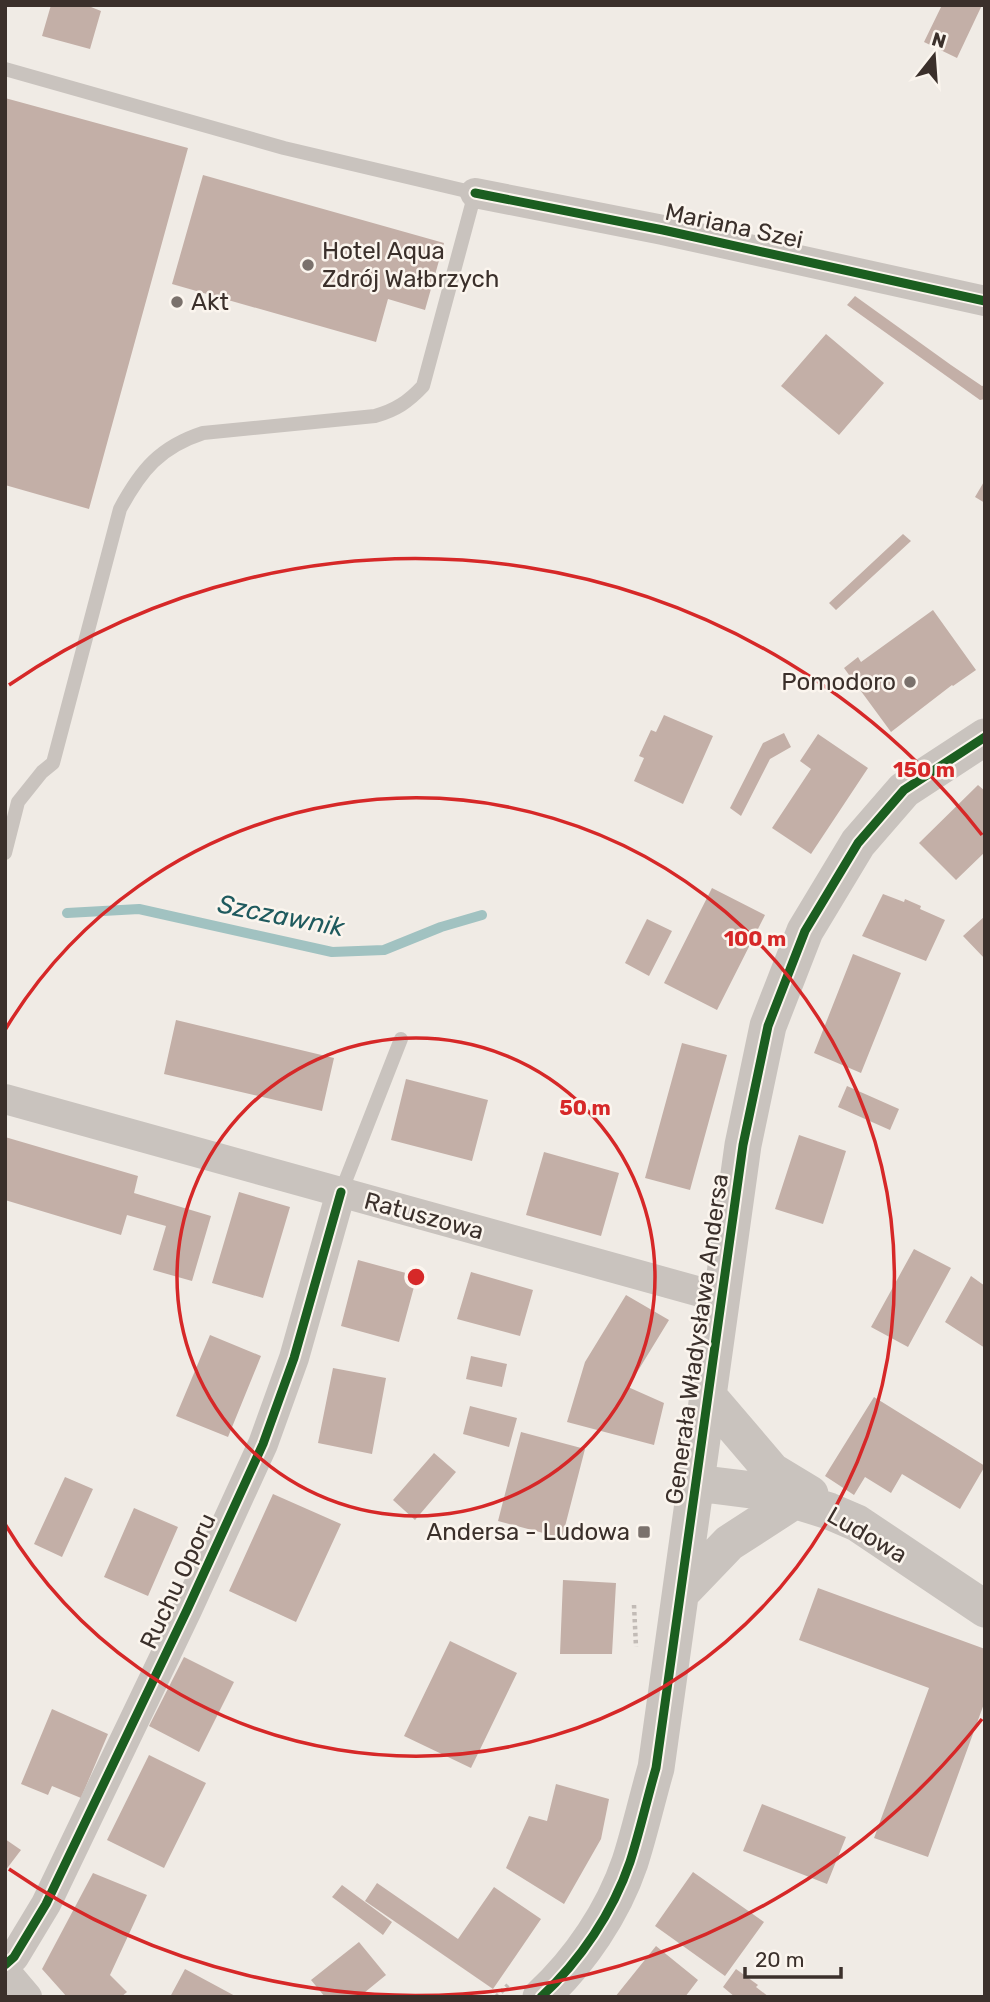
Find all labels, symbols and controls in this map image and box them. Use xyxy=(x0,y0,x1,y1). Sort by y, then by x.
north arrow xyxy=(899,21,969,91)
text: N xyxy=(929,27,949,53)
street label: Mariana Szei xyxy=(662,198,806,254)
place label: Hotel Aqua Zdrój Wałbrzych xyxy=(322,237,499,293)
marker: Hotel Aqua Zdrój Wałbrzych xyxy=(300,257,316,273)
place label: Akt xyxy=(191,288,229,316)
marker: Akt xyxy=(169,294,185,310)
place label: Pomodoro xyxy=(781,668,896,696)
marker: Pomodoro xyxy=(902,674,918,690)
text: 150 m xyxy=(893,757,955,782)
water label: Szczawnik xyxy=(215,889,347,944)
text: 100 m xyxy=(724,926,786,951)
text: 50 m xyxy=(559,1095,611,1120)
street label: Generała Władysława Andersa xyxy=(660,1172,734,1506)
street label: Ratuszowa xyxy=(361,1187,487,1245)
centre of rings xyxy=(404,1265,428,1289)
street label: Ludowa xyxy=(822,1501,912,1569)
street label: Ruchu Oporu xyxy=(134,1509,222,1653)
place label: Andersa - Ludowa xyxy=(426,1518,630,1546)
marker: Andersa - Ludowa xyxy=(636,1524,652,1540)
scale bar xyxy=(745,1936,841,1980)
text: 20 m xyxy=(755,1947,804,1972)

